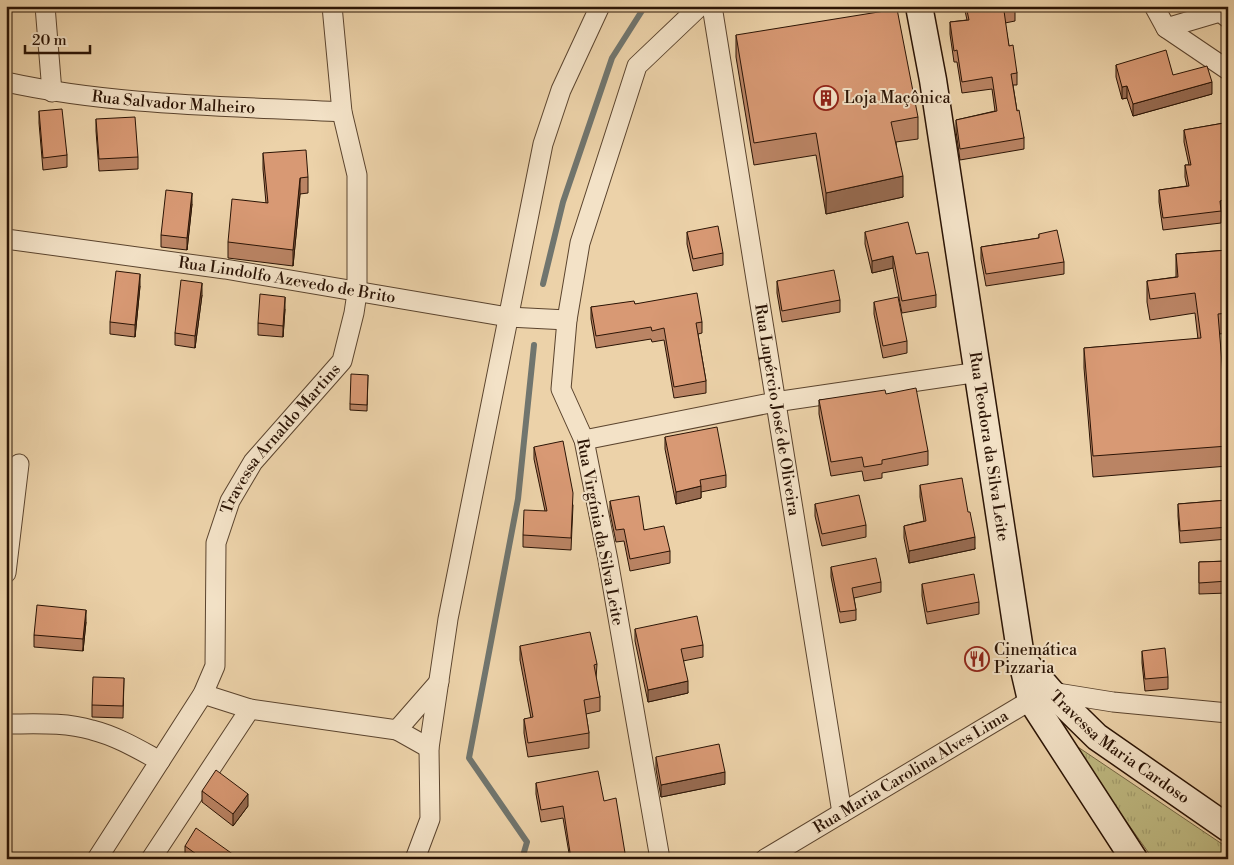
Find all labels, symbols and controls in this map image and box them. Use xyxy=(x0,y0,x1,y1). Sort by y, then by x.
scale bar xyxy=(25,22,90,54)
text: 20 m xyxy=(32,31,67,50)
building icon: Loja Maçônica xyxy=(813,85,839,111)
street label: Rua Salvador Malheiro xyxy=(91,86,256,118)
place label: Loja Maçônica xyxy=(844,88,951,108)
street label: Rua Lindolfo Azevedo de Brito xyxy=(177,253,397,308)
street label: Rua Lupércio José de Oliveira xyxy=(750,302,804,518)
street label: Rua Teodora da Silva Leite xyxy=(965,350,1013,543)
street label: Travessa Arnaldo Martins xyxy=(216,360,345,516)
street label: Rua Virgínia da Silva Leite xyxy=(572,437,628,627)
place label: Cinemática Pizzaria xyxy=(994,640,1078,678)
restaurant icon: Cinemática Pizzaria xyxy=(964,646,990,672)
street label: Travessa Maria Cardoso xyxy=(1045,686,1194,808)
street label: Rua Maria Carolina Alves Lima xyxy=(810,705,1013,838)

